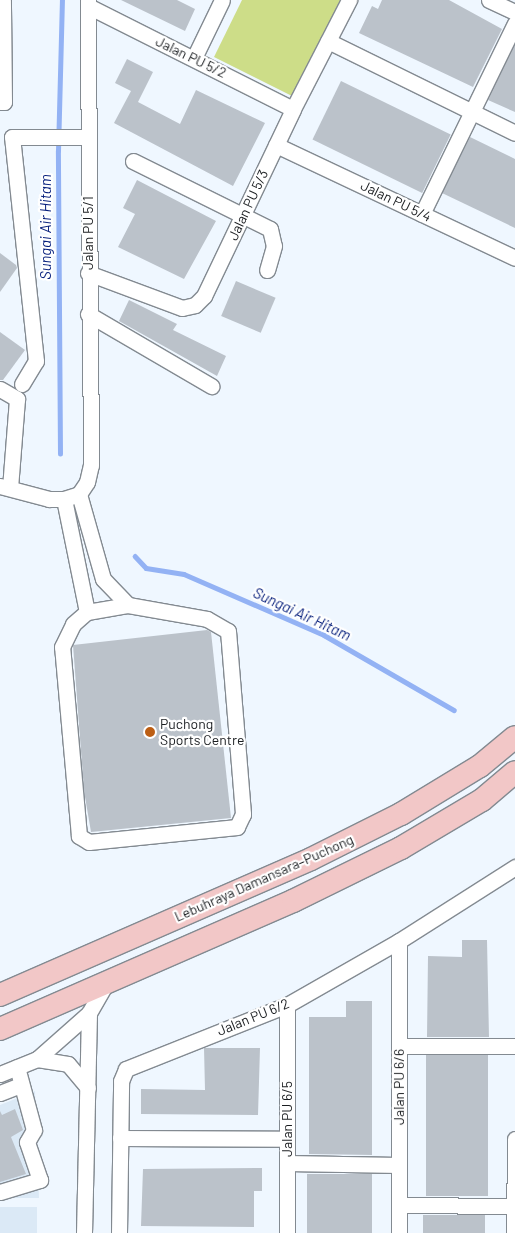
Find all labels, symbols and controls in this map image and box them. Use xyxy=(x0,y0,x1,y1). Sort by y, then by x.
street label: Jalan PU 5/2 xyxy=(153,33,229,81)
street label: Jalan PU 5/3 xyxy=(224,167,272,243)
water label: Sungai Air Hitam xyxy=(37,174,55,280)
street label: Jalan PU 5/4 xyxy=(358,177,434,225)
street label: Jalan PU 5/1 xyxy=(80,196,96,270)
water label: Sungai Air Hitam xyxy=(250,584,354,644)
place label: Puchong Sports Centre xyxy=(160,716,244,749)
marker: Puchong Sports Centre xyxy=(144,726,156,738)
street label: Lebuhraya Damansara–Puchong xyxy=(172,831,356,925)
street label: Jalan PU 6/2 xyxy=(214,995,292,1039)
street label: Jalan PU 6/6 xyxy=(391,1049,407,1125)
street label: Jalan PU 6/5 xyxy=(279,1081,295,1157)

